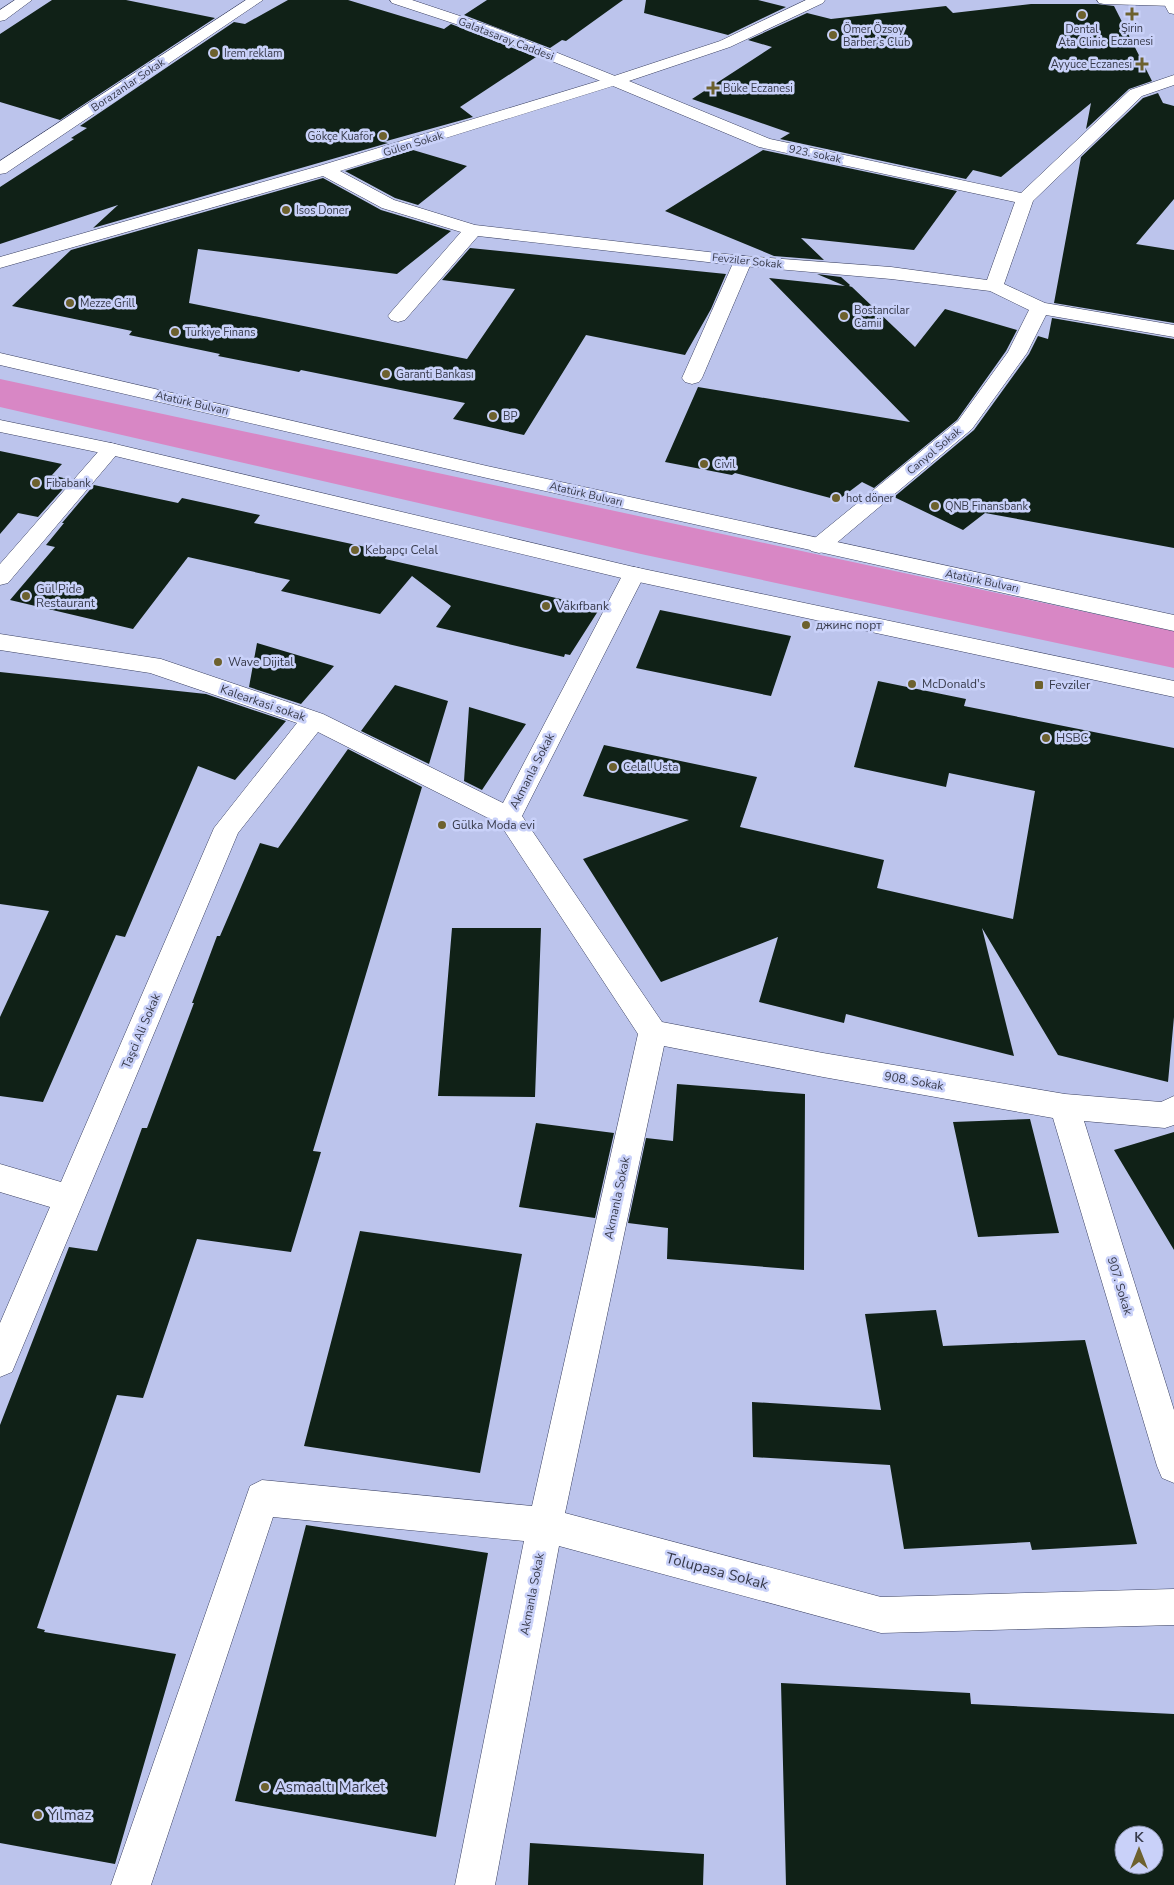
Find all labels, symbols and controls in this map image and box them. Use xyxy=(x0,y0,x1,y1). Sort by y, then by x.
marker: Şirin Eczanesi xyxy=(1126,8,1138,20)
marker: Dental Ata Clinic xyxy=(1076,9,1088,21)
street label: Galatasaray Caddesi xyxy=(456,14,556,64)
place label: Şirin Eczanesi xyxy=(1111,21,1153,49)
place label: Ömer Özsoy Barber’s Club xyxy=(843,22,910,50)
place label: Dental Ata Clinic xyxy=(1058,22,1106,50)
marker: Ömer Özsoy Barber’s Club xyxy=(827,29,839,41)
place label: Irem reklam xyxy=(224,46,283,61)
marker: Irem reklam xyxy=(208,47,220,59)
street label: Borazanlar Sokak xyxy=(88,54,168,115)
place label: Ayyüce Eczanesi xyxy=(1051,57,1132,72)
marker: Ayyüce Eczanesi xyxy=(1136,58,1148,70)
place label: Büke Eczanesi xyxy=(723,81,793,96)
marker: Büke Eczanesi xyxy=(707,82,719,94)
street label: Gülen Sokak xyxy=(381,128,445,160)
place label: Gökçe Kuaför xyxy=(308,129,373,144)
marker: Gökçe Kuaför xyxy=(377,130,389,142)
street label: 923. sokak xyxy=(787,141,843,167)
place label: Isos Doner xyxy=(296,203,349,218)
marker: Isos Doner xyxy=(280,204,292,216)
street label: Fevziler Sokak xyxy=(711,250,783,272)
place label: Mezze Grill xyxy=(80,296,136,311)
marker: Mezze Grill xyxy=(64,297,76,309)
place label: Bostancilar Camii xyxy=(854,303,909,331)
marker: Bostancilar Camii xyxy=(838,310,850,322)
place label: Türkiye Finans xyxy=(185,325,255,340)
marker: Türkiye Finans xyxy=(169,326,181,338)
place label: Garanti Bankası xyxy=(396,367,474,382)
marker: Garanti Bankası xyxy=(380,368,392,380)
street label: Atatürk Bulvarı xyxy=(154,387,230,419)
place label: BP xyxy=(503,409,517,424)
marker: BP xyxy=(487,410,499,422)
street label: Canyol Sokak xyxy=(904,424,965,478)
place label: Civil xyxy=(714,457,736,472)
marker: Civil xyxy=(698,458,710,470)
place label: Fibabank xyxy=(46,476,91,491)
marker: Fibabank xyxy=(30,477,42,489)
street label: Atatürk Bulvarı xyxy=(548,478,624,510)
place label: hot döner xyxy=(846,491,894,506)
marker: hot döner xyxy=(830,492,842,504)
place label: QNB Finansbank xyxy=(945,499,1029,514)
marker: QNB Finansbank xyxy=(929,500,941,512)
place label: Kebapçı Celal xyxy=(365,542,438,558)
marker: Kebapçı Celal xyxy=(349,544,361,556)
street label: Atatürk Bulvarı xyxy=(944,566,1020,596)
place label: Gül Pide Restaurant xyxy=(36,581,96,611)
marker: Gül Pide Restaurant xyxy=(20,590,32,602)
place label: Vakıfbank xyxy=(555,598,610,614)
marker: Vakıfbank xyxy=(540,600,552,612)
place label: джинс порт xyxy=(816,617,882,633)
marker: джинс порт xyxy=(800,619,812,631)
place label: Wave Dijital xyxy=(228,654,294,670)
marker: Wave Dijital xyxy=(212,656,224,668)
place label: McDonald's xyxy=(922,676,986,692)
place label: Fevziler xyxy=(1049,677,1091,693)
marker: McDonald's xyxy=(906,678,918,690)
marker: Fevziler xyxy=(1033,679,1045,691)
street label: Kalearkasi sokak xyxy=(218,681,309,725)
street label: Akmanla Sokak xyxy=(506,729,559,812)
place label: HSBC xyxy=(1056,730,1089,746)
marker: HSBC xyxy=(1040,732,1052,744)
place label: Celal Usta xyxy=(623,759,679,775)
marker: Celal Usta xyxy=(607,761,619,773)
place label: Gülka Moda evi xyxy=(452,817,535,833)
marker: Gülka Moda evi xyxy=(436,819,448,831)
street label: Taşci Ali Sokak xyxy=(118,990,164,1071)
street label: 908. Sokak xyxy=(883,1068,946,1094)
street label: Akmanla Sokak xyxy=(600,1155,634,1241)
street label: 907. Sokak xyxy=(1104,1255,1137,1318)
street label: Tolupasa Sokak xyxy=(664,1548,771,1594)
street label: Akmanla Sokak xyxy=(516,1550,548,1637)
place label: Asmaaltı Market xyxy=(275,1777,386,1797)
marker: Asmaaltı Market xyxy=(259,1781,271,1793)
place label: Yılmaz xyxy=(47,1805,92,1825)
marker: Yılmaz xyxy=(32,1809,44,1821)
north arrow xyxy=(1114,1825,1164,1875)
text: K xyxy=(1134,1828,1144,1847)

